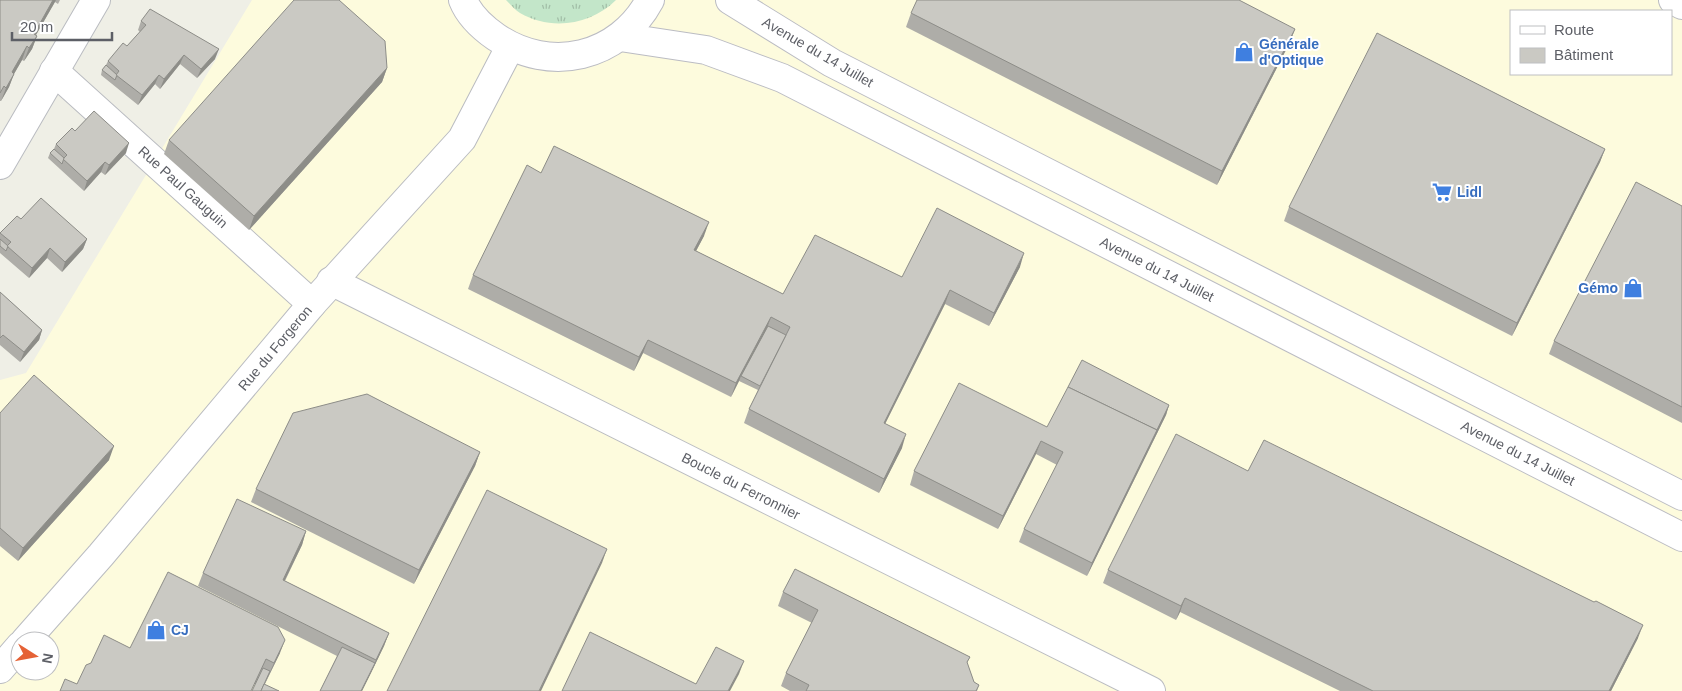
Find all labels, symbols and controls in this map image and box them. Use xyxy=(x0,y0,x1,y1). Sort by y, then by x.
scale bar xyxy=(12,10,112,42)
legend xyxy=(1510,10,1672,75)
street label: Avenue du 14 Juillet xyxy=(760,14,877,90)
text: 20 m xyxy=(20,18,53,35)
text: Route xyxy=(1554,21,1594,38)
place label: Générale d'Optique xyxy=(1259,36,1324,68)
shop icon: Générale d'Optique xyxy=(1233,41,1255,63)
text: Bâtiment xyxy=(1554,46,1614,63)
street label: Rue Paul Gauguin xyxy=(135,143,231,231)
supermarket icon: Lidl xyxy=(1431,181,1453,203)
place label: Lidl xyxy=(1457,184,1482,200)
street label: Avenue du 14 Juillet xyxy=(1097,233,1217,305)
shop icon: Gémo xyxy=(1622,277,1644,299)
place label: Gémo xyxy=(1578,280,1618,296)
street label: Rue du Forgeron xyxy=(235,302,315,394)
street label: Avenue du 14 Juillet xyxy=(1458,417,1578,489)
street label: Boucle du Ferronnier xyxy=(679,449,803,523)
shop icon: CJ xyxy=(145,619,167,641)
place label: CJ xyxy=(171,622,189,638)
north arrow xyxy=(10,631,60,681)
text: N xyxy=(39,652,57,665)

